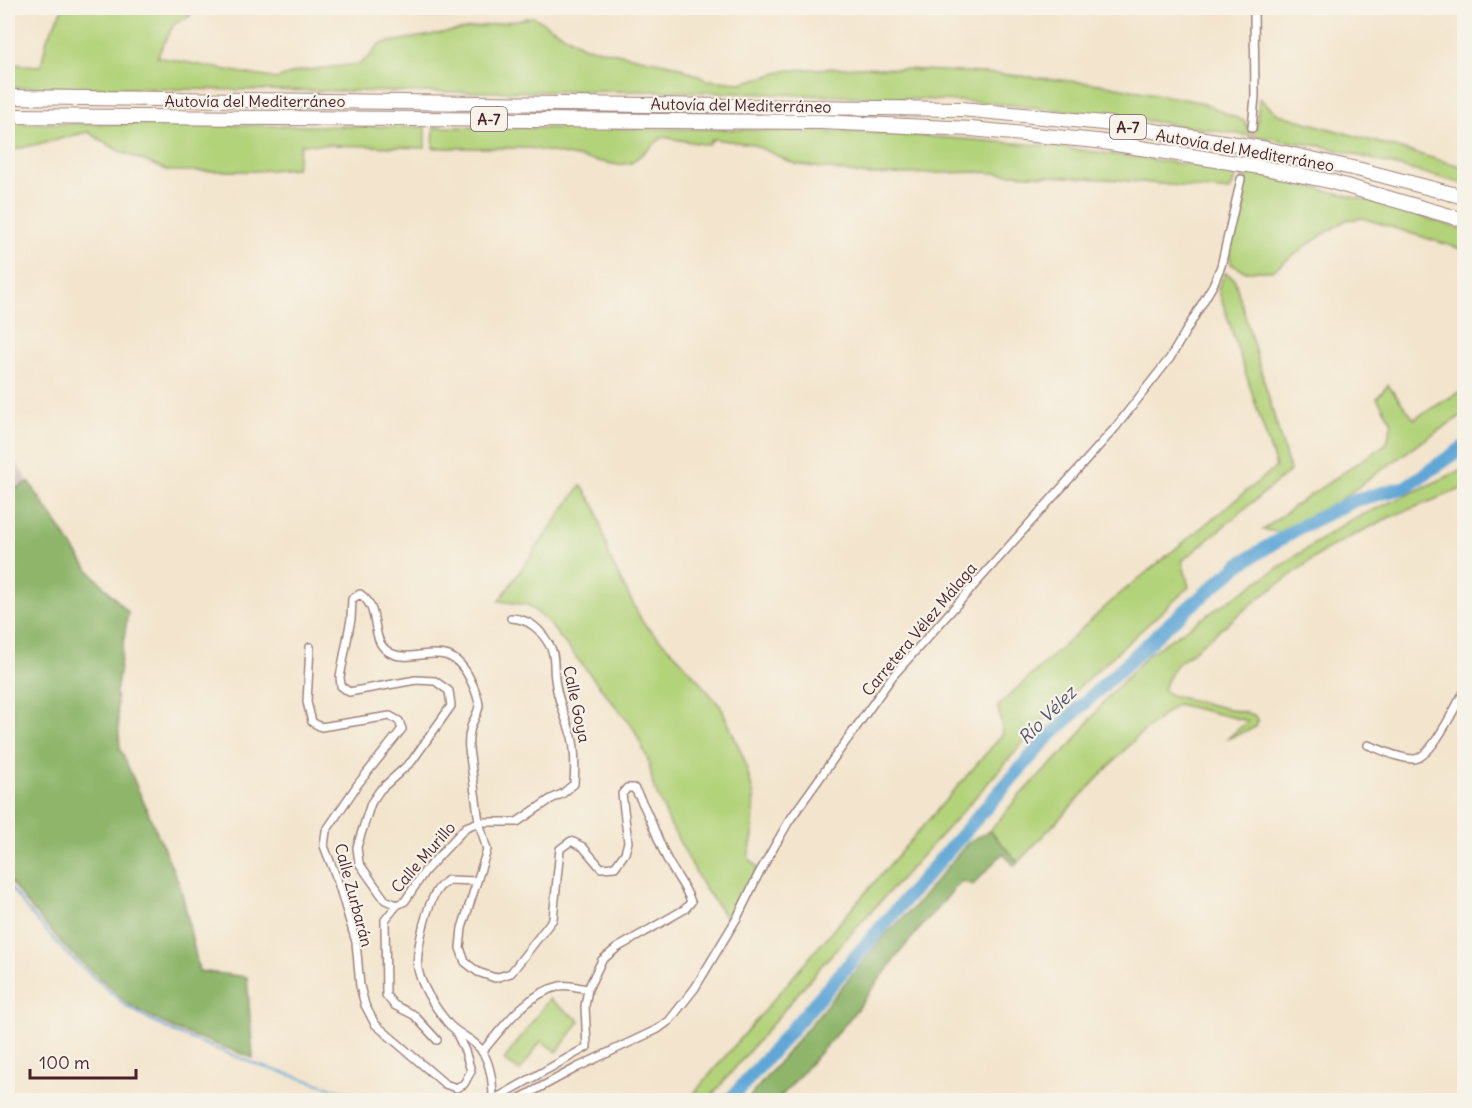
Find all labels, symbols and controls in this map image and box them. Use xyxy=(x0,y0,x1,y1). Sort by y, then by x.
street label: Autovía del Mediterráneo xyxy=(165,91,345,111)
street label: Autovía del Mediterráneo xyxy=(650,93,832,117)
road number: A-7 xyxy=(471,107,507,131)
road number: A-7 xyxy=(1110,115,1146,139)
street label: Autovía del Mediterráneo xyxy=(1154,124,1336,176)
street label: Carretera Vélez Málaga xyxy=(857,558,981,700)
street label: Calle Goya xyxy=(559,664,595,744)
water label: Río Vélez xyxy=(1013,680,1082,749)
street label: Calle Murillo xyxy=(387,817,459,897)
street label: Calle Zurbarán xyxy=(331,841,377,949)
scale bar xyxy=(30,1042,136,1080)
text: 100 m xyxy=(39,1051,90,1074)

